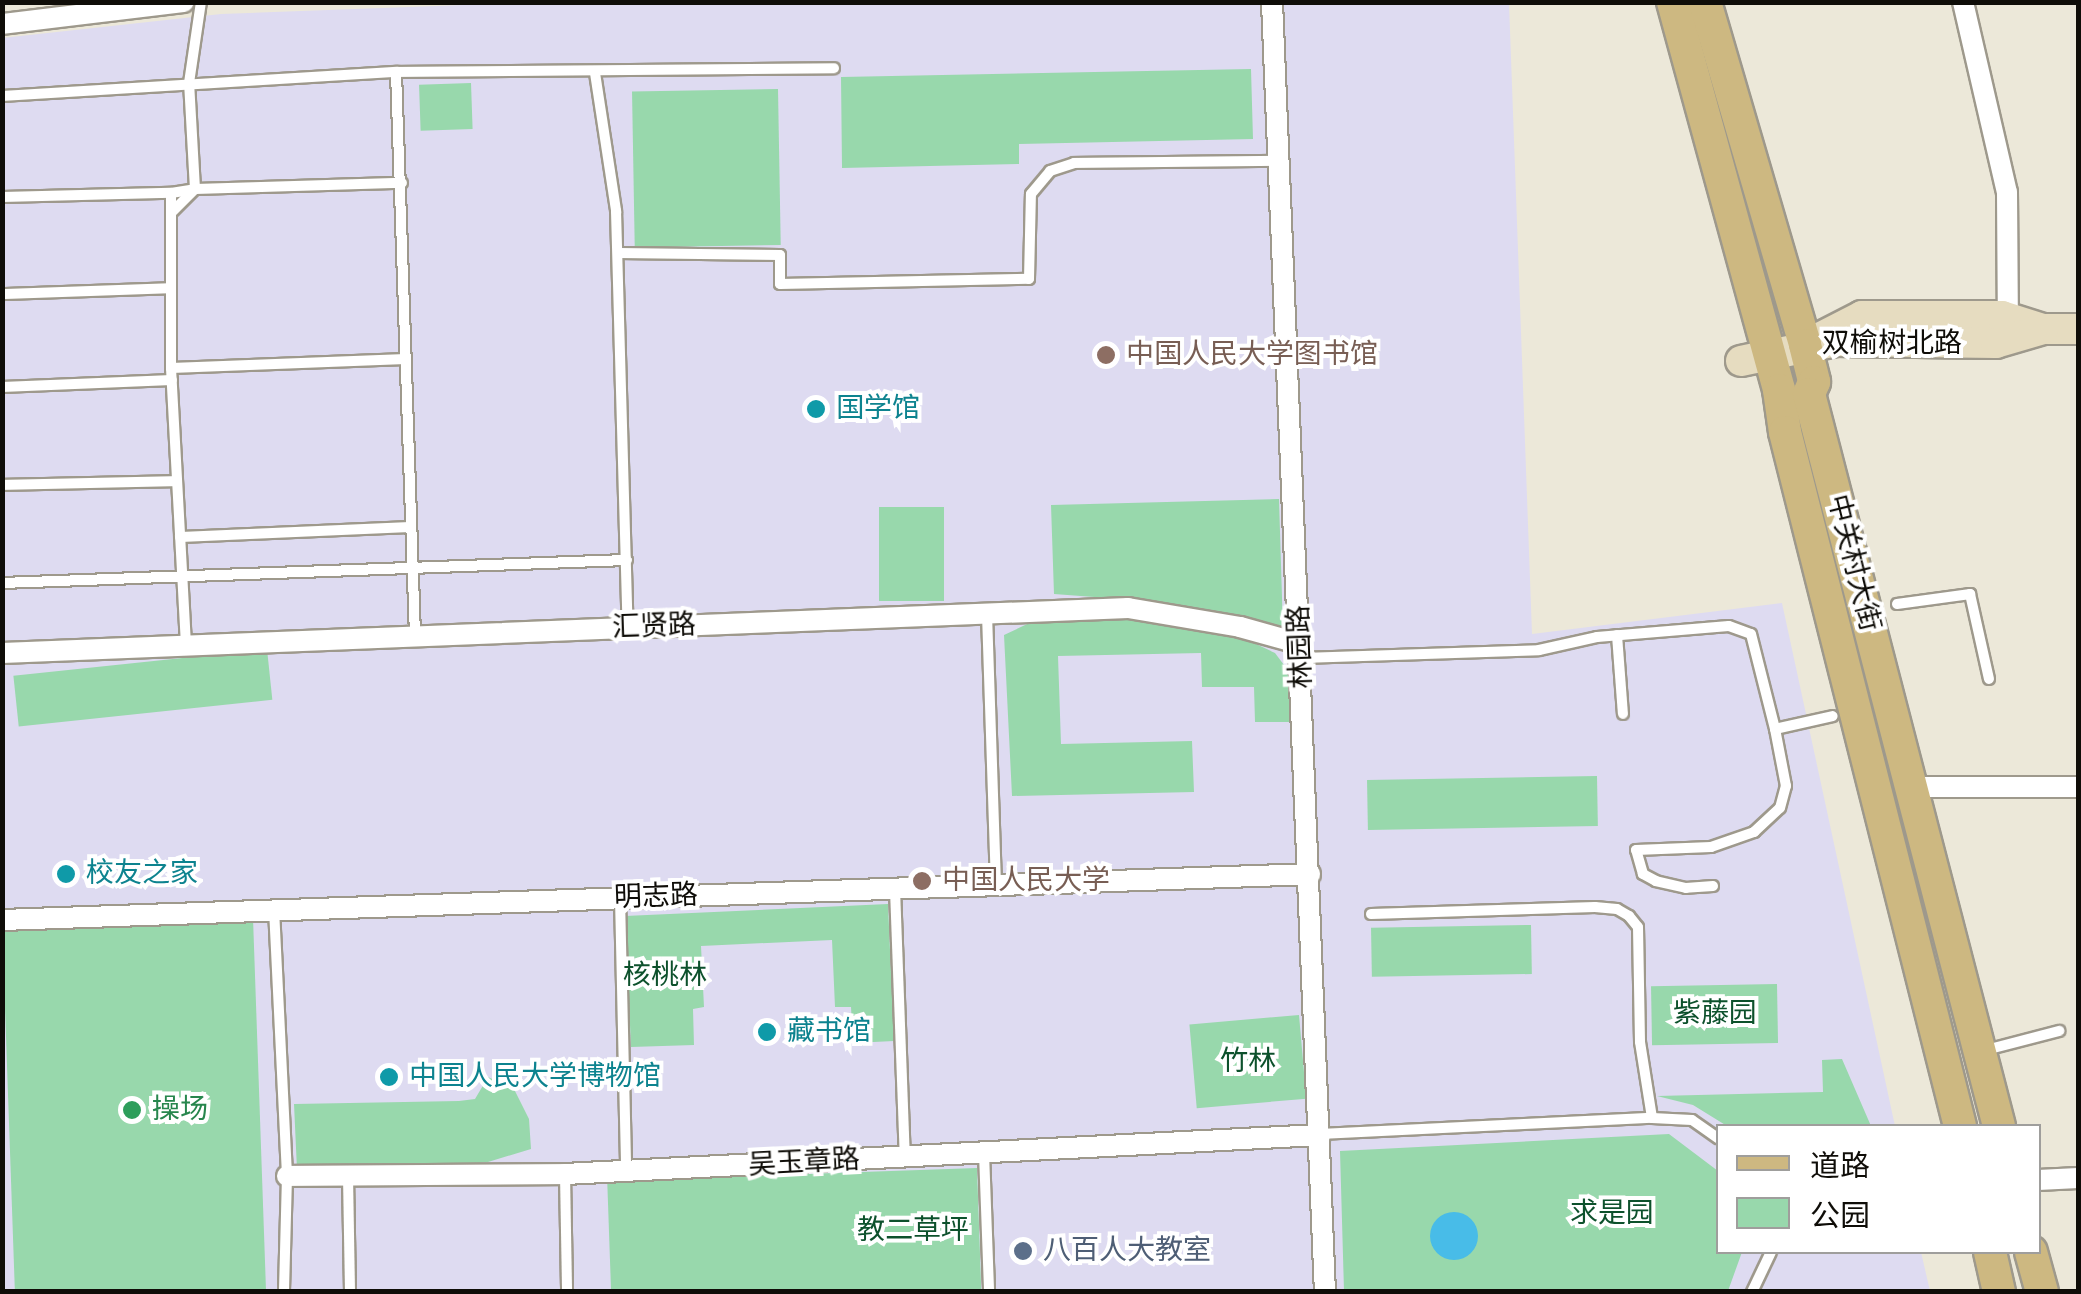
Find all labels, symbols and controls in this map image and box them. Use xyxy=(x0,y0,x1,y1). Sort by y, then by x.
street label: 双榆树北路 xyxy=(1822,327,1962,361)
place label: 中国人民大学图书馆 xyxy=(1126,338,1378,372)
marker: 中国人民大学图书馆 xyxy=(1095,344,1117,366)
place label: 国学馆 xyxy=(836,392,920,426)
marker: 国学馆 xyxy=(805,398,827,420)
street label: 中关村大街 xyxy=(1820,491,1886,635)
street label: 林园路 xyxy=(1283,604,1319,690)
street label: 汇贤路 xyxy=(611,609,697,645)
place label: 校友之家 xyxy=(86,857,198,891)
marker: 校友之家 xyxy=(55,863,77,885)
place label: 中国人民大学 xyxy=(942,864,1110,898)
marker: 中国人民大学 xyxy=(911,870,933,892)
street label: 明志路 xyxy=(613,879,699,915)
park label: 核桃林 xyxy=(623,959,707,993)
park label: 紫藤园 xyxy=(1673,997,1757,1031)
place label: 藏书馆 xyxy=(787,1015,871,1049)
marker: 藏书馆 xyxy=(756,1021,778,1043)
park label: 竹林 xyxy=(1220,1045,1276,1079)
place label: 中国人民大学博物馆 xyxy=(409,1060,661,1094)
marker: 中国人民大学博物馆 xyxy=(378,1066,400,1088)
place label: 操场 xyxy=(152,1093,208,1127)
marker: 操场 xyxy=(121,1099,143,1121)
legend xyxy=(1716,1124,2041,1254)
street label: 吴玉章路 xyxy=(747,1143,861,1183)
text: 道路 xyxy=(1810,1149,1870,1185)
park label: 求是园 xyxy=(1570,1197,1654,1231)
text: 公园 xyxy=(1810,1199,1870,1235)
park label: 教二草坪 xyxy=(857,1214,969,1248)
place label: 八百人大教室 xyxy=(1043,1234,1211,1268)
marker: 八百人大教室 xyxy=(1012,1240,1034,1262)

